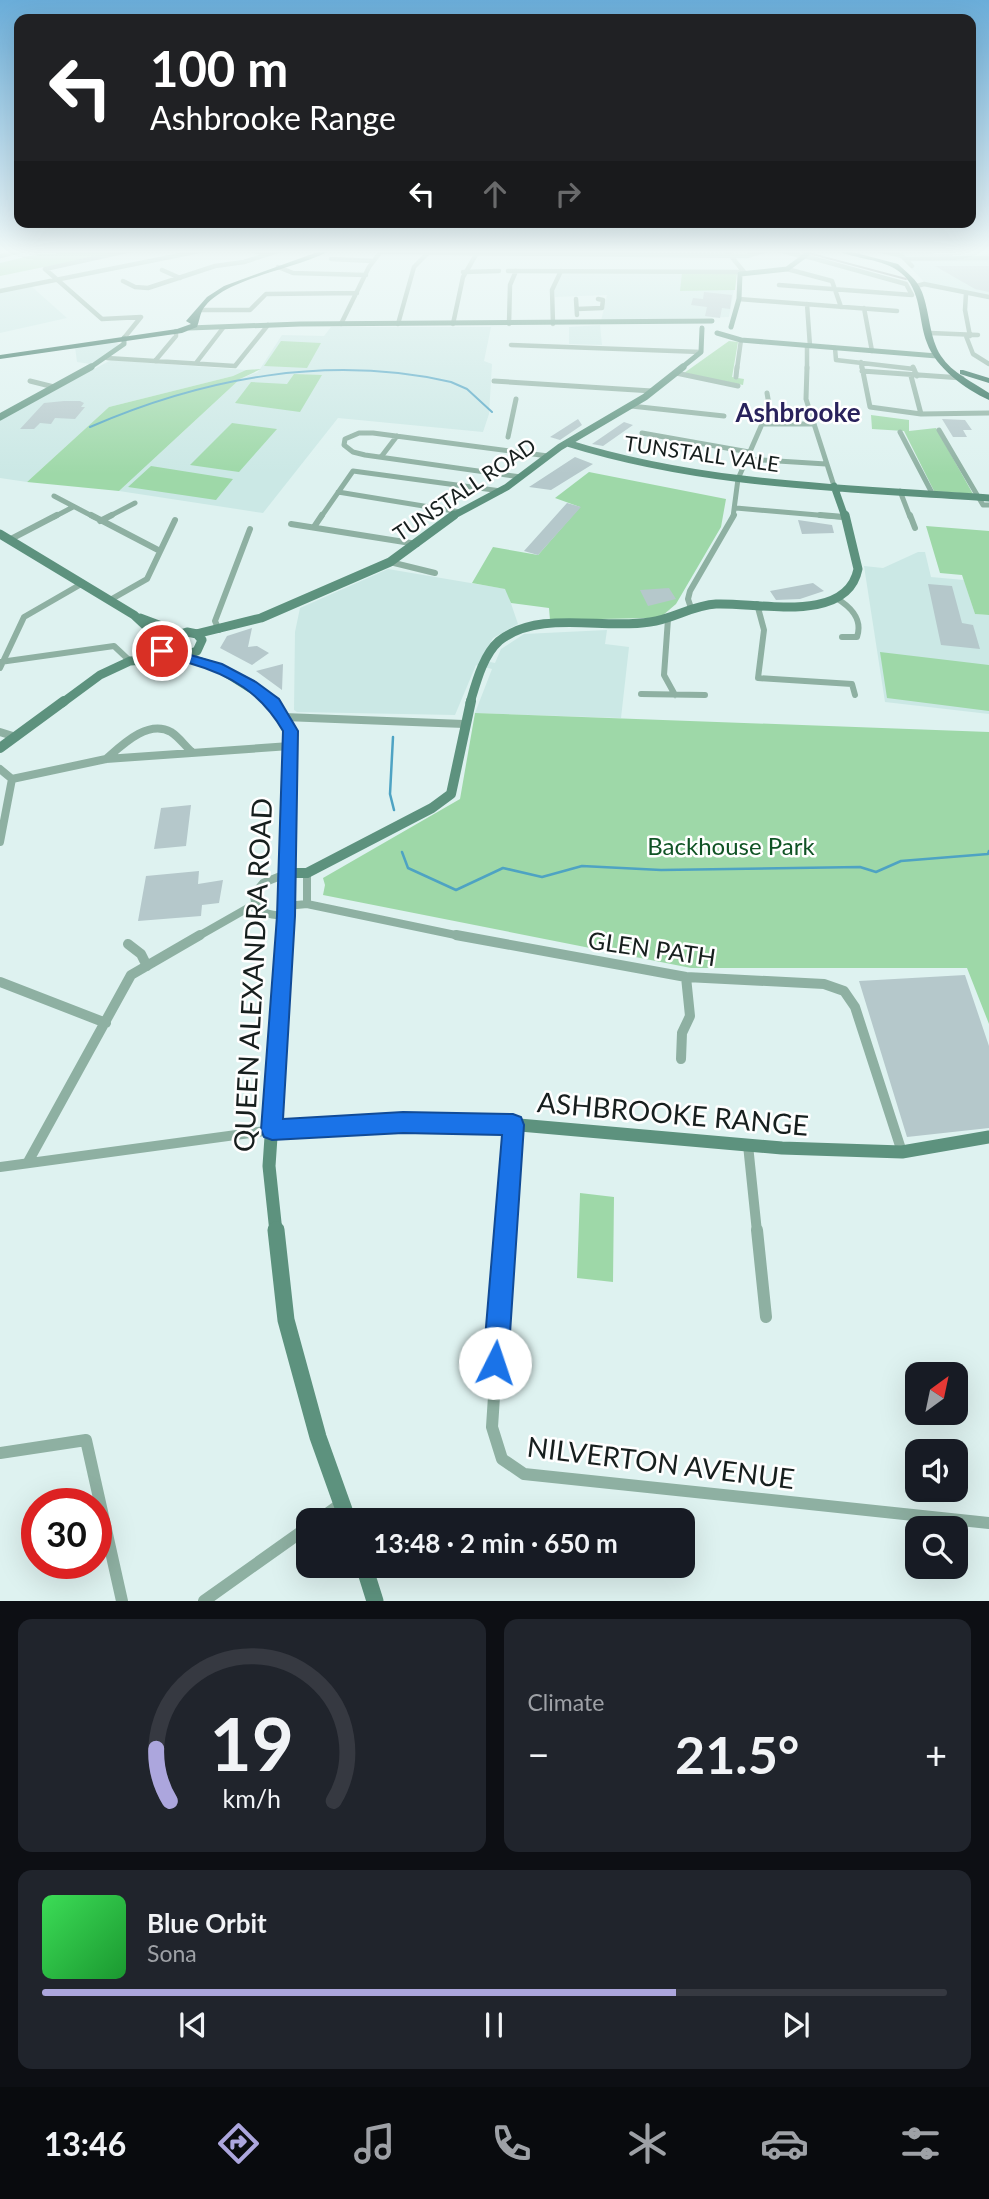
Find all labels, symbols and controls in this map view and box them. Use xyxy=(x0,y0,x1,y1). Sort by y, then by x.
text: 100 m xyxy=(150,39,288,97)
icon: left xyxy=(35,42,126,133)
text: Ashbrooke Range xyxy=(150,98,396,137)
icon: left xyxy=(403,175,441,213)
icon: ahead xyxy=(476,175,514,213)
icon: right xyxy=(549,175,587,213)
district label: Ashbrooke xyxy=(734,396,861,428)
street label: TUNSTALL VALE xyxy=(623,430,781,476)
street label: TUNSTALL ROAD xyxy=(388,432,540,546)
pin xyxy=(132,621,192,681)
icon: arrive xyxy=(143,632,181,670)
street label: QUEEN ALEXANDRA ROAD xyxy=(226,797,278,1153)
park label: Backhouse Park xyxy=(647,831,815,860)
street label: GLEN PATH xyxy=(586,925,718,971)
street label: ASHBROOKE RANGE xyxy=(536,1084,810,1142)
position arrow xyxy=(458,1326,532,1400)
north arrow xyxy=(905,1362,968,1424)
map controls xyxy=(905,1362,968,1579)
street label: NILVERTON AVENUE xyxy=(525,1429,797,1495)
button: sound xyxy=(905,1439,968,1502)
speed limit sign: 30 xyxy=(21,1488,112,1579)
button: search xyxy=(905,1516,968,1579)
text: 13:48 · 2 min · 650 m xyxy=(373,1527,618,1559)
text: Climate xyxy=(528,1688,604,1716)
text: 19 xyxy=(210,1700,294,1788)
text: 21.5° xyxy=(675,1723,799,1785)
text: − xyxy=(528,1731,550,1777)
text: + xyxy=(925,1731,947,1777)
text: km/h xyxy=(222,1783,281,1813)
text: Blue Orbit xyxy=(147,1907,267,1939)
text: Sona xyxy=(147,1939,197,1967)
icon: previous xyxy=(174,2006,212,2044)
icon: pause xyxy=(475,2006,513,2044)
icon: next xyxy=(777,2006,815,2044)
icon: directions xyxy=(214,2119,263,2168)
icon: music xyxy=(350,2119,399,2168)
icon: phone xyxy=(487,2119,536,2168)
icon: climate xyxy=(623,2119,672,2168)
icon: car xyxy=(760,2119,809,2168)
icon: filters xyxy=(896,2119,945,2168)
text: 13:46 xyxy=(44,2124,126,2163)

